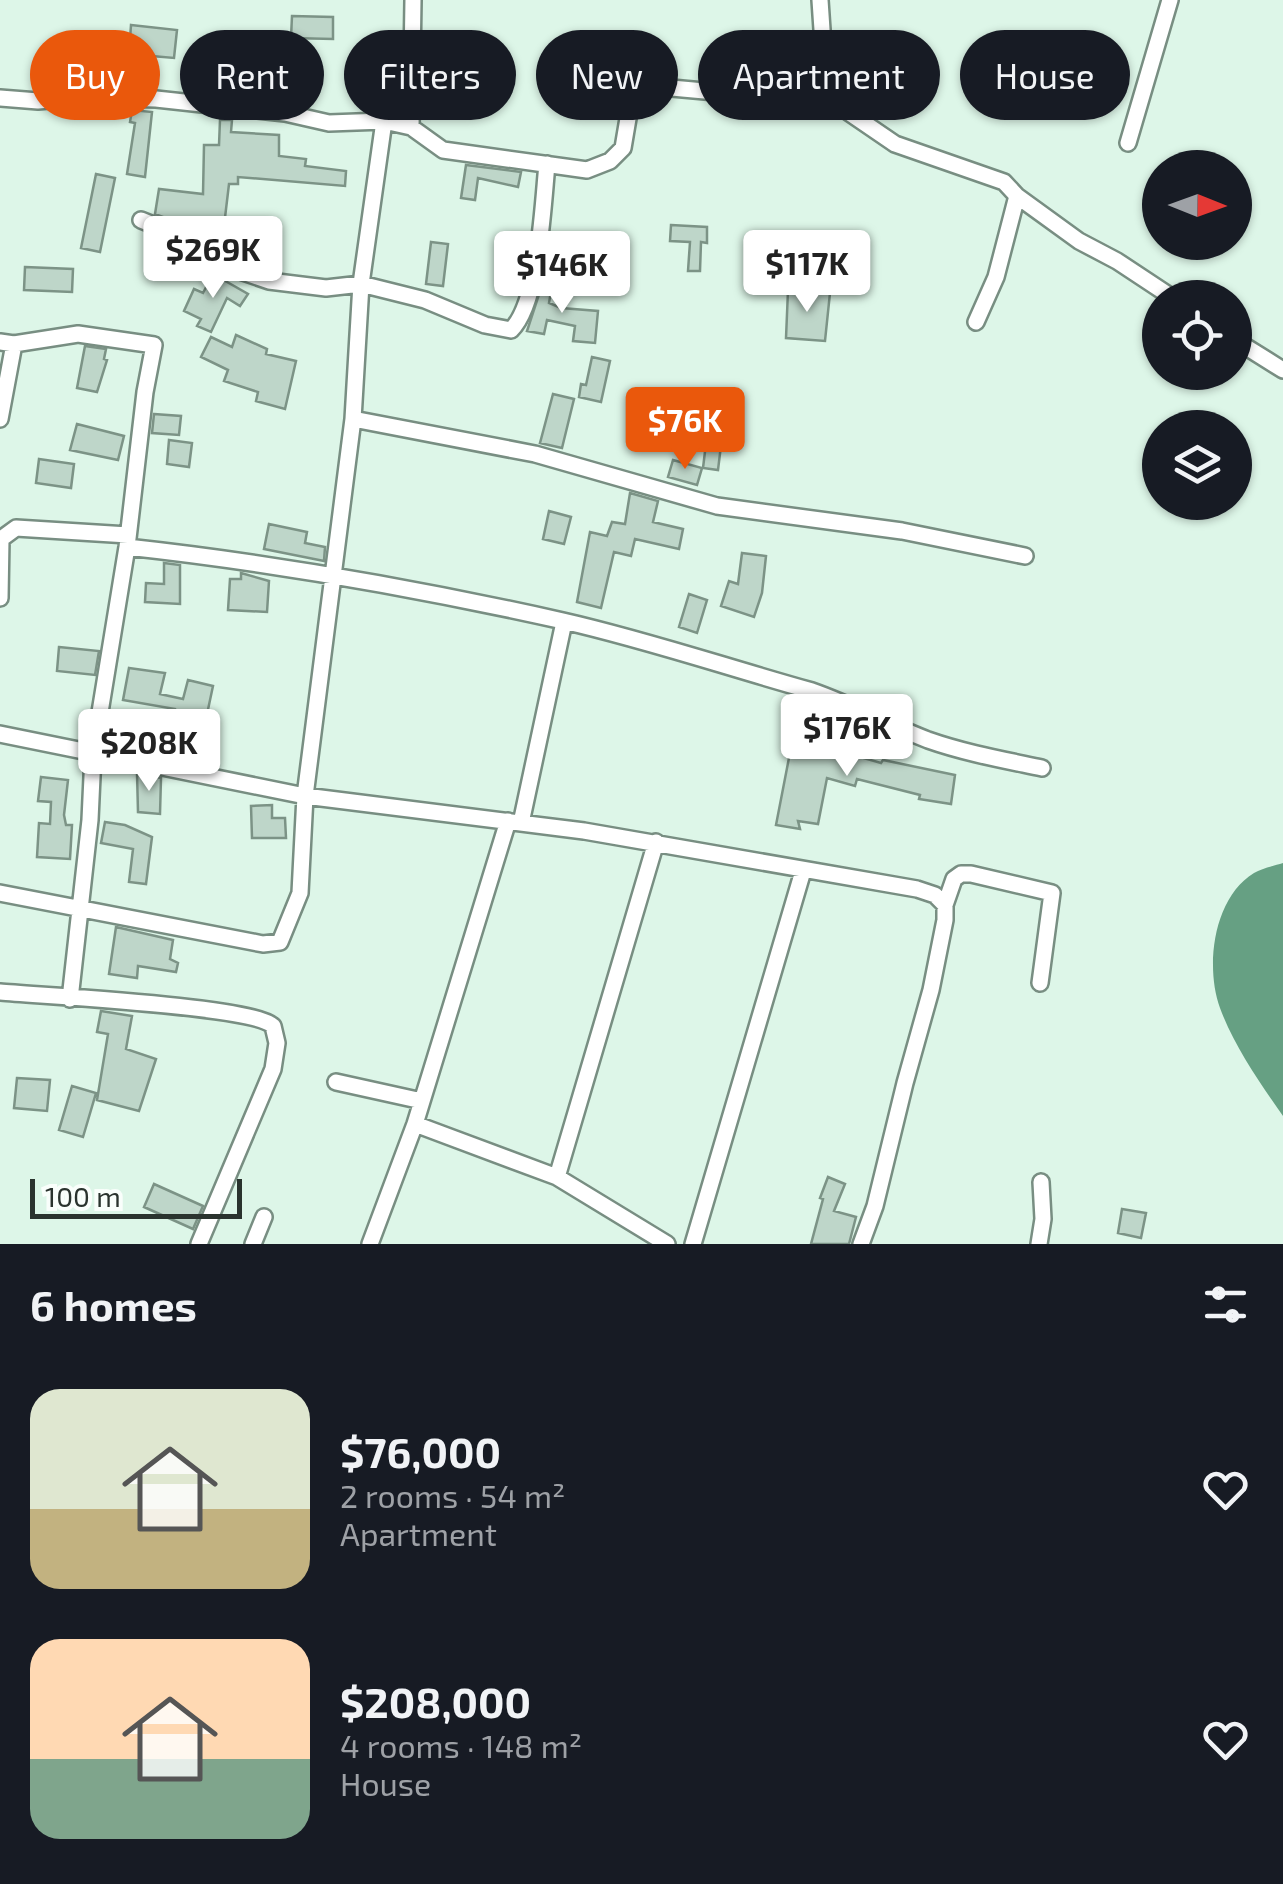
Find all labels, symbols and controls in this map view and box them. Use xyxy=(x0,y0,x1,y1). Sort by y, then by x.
chip: Buy xyxy=(30,30,160,120)
chip: Rent xyxy=(180,30,324,120)
chip: Filters xyxy=(344,30,516,120)
chip: New xyxy=(536,30,678,120)
chip: Apartment xyxy=(698,30,940,120)
chip: House xyxy=(960,30,1130,120)
north arrow xyxy=(1142,150,1252,260)
map controls xyxy=(1142,150,1252,520)
pin: $269K xyxy=(143,216,283,301)
text: $269K xyxy=(165,229,261,267)
pin: $117K xyxy=(737,230,877,315)
pin: $146K xyxy=(492,231,632,316)
text: $117K xyxy=(765,243,849,281)
text: $146K xyxy=(516,244,608,282)
button: locate xyxy=(1142,280,1252,390)
pin: $76K xyxy=(626,387,744,472)
text: $76K xyxy=(648,400,722,438)
button: layers xyxy=(1142,410,1252,520)
pin: $176K xyxy=(777,694,917,779)
text: $176K xyxy=(803,707,891,745)
pin: $208K xyxy=(79,709,219,794)
text: $208K xyxy=(100,722,198,760)
scale bar xyxy=(30,1174,242,1218)
text: 100 m xyxy=(45,1179,121,1213)
icon: filters xyxy=(1198,1277,1253,1332)
text: 6 homes xyxy=(30,1279,197,1329)
text: $76,000 xyxy=(340,1426,501,1476)
icon: home xyxy=(110,1429,230,1549)
icon: heart xyxy=(1198,1462,1253,1517)
text: 2 rooms · 54 m² xyxy=(340,1476,565,1514)
text: Apartment xyxy=(340,1514,497,1552)
text: $208,000 xyxy=(340,1676,531,1726)
icon: home xyxy=(110,1679,230,1799)
icon: heart xyxy=(1198,1712,1253,1767)
text: 4 rooms · 148 m² xyxy=(340,1726,582,1764)
text: House xyxy=(340,1764,431,1802)

